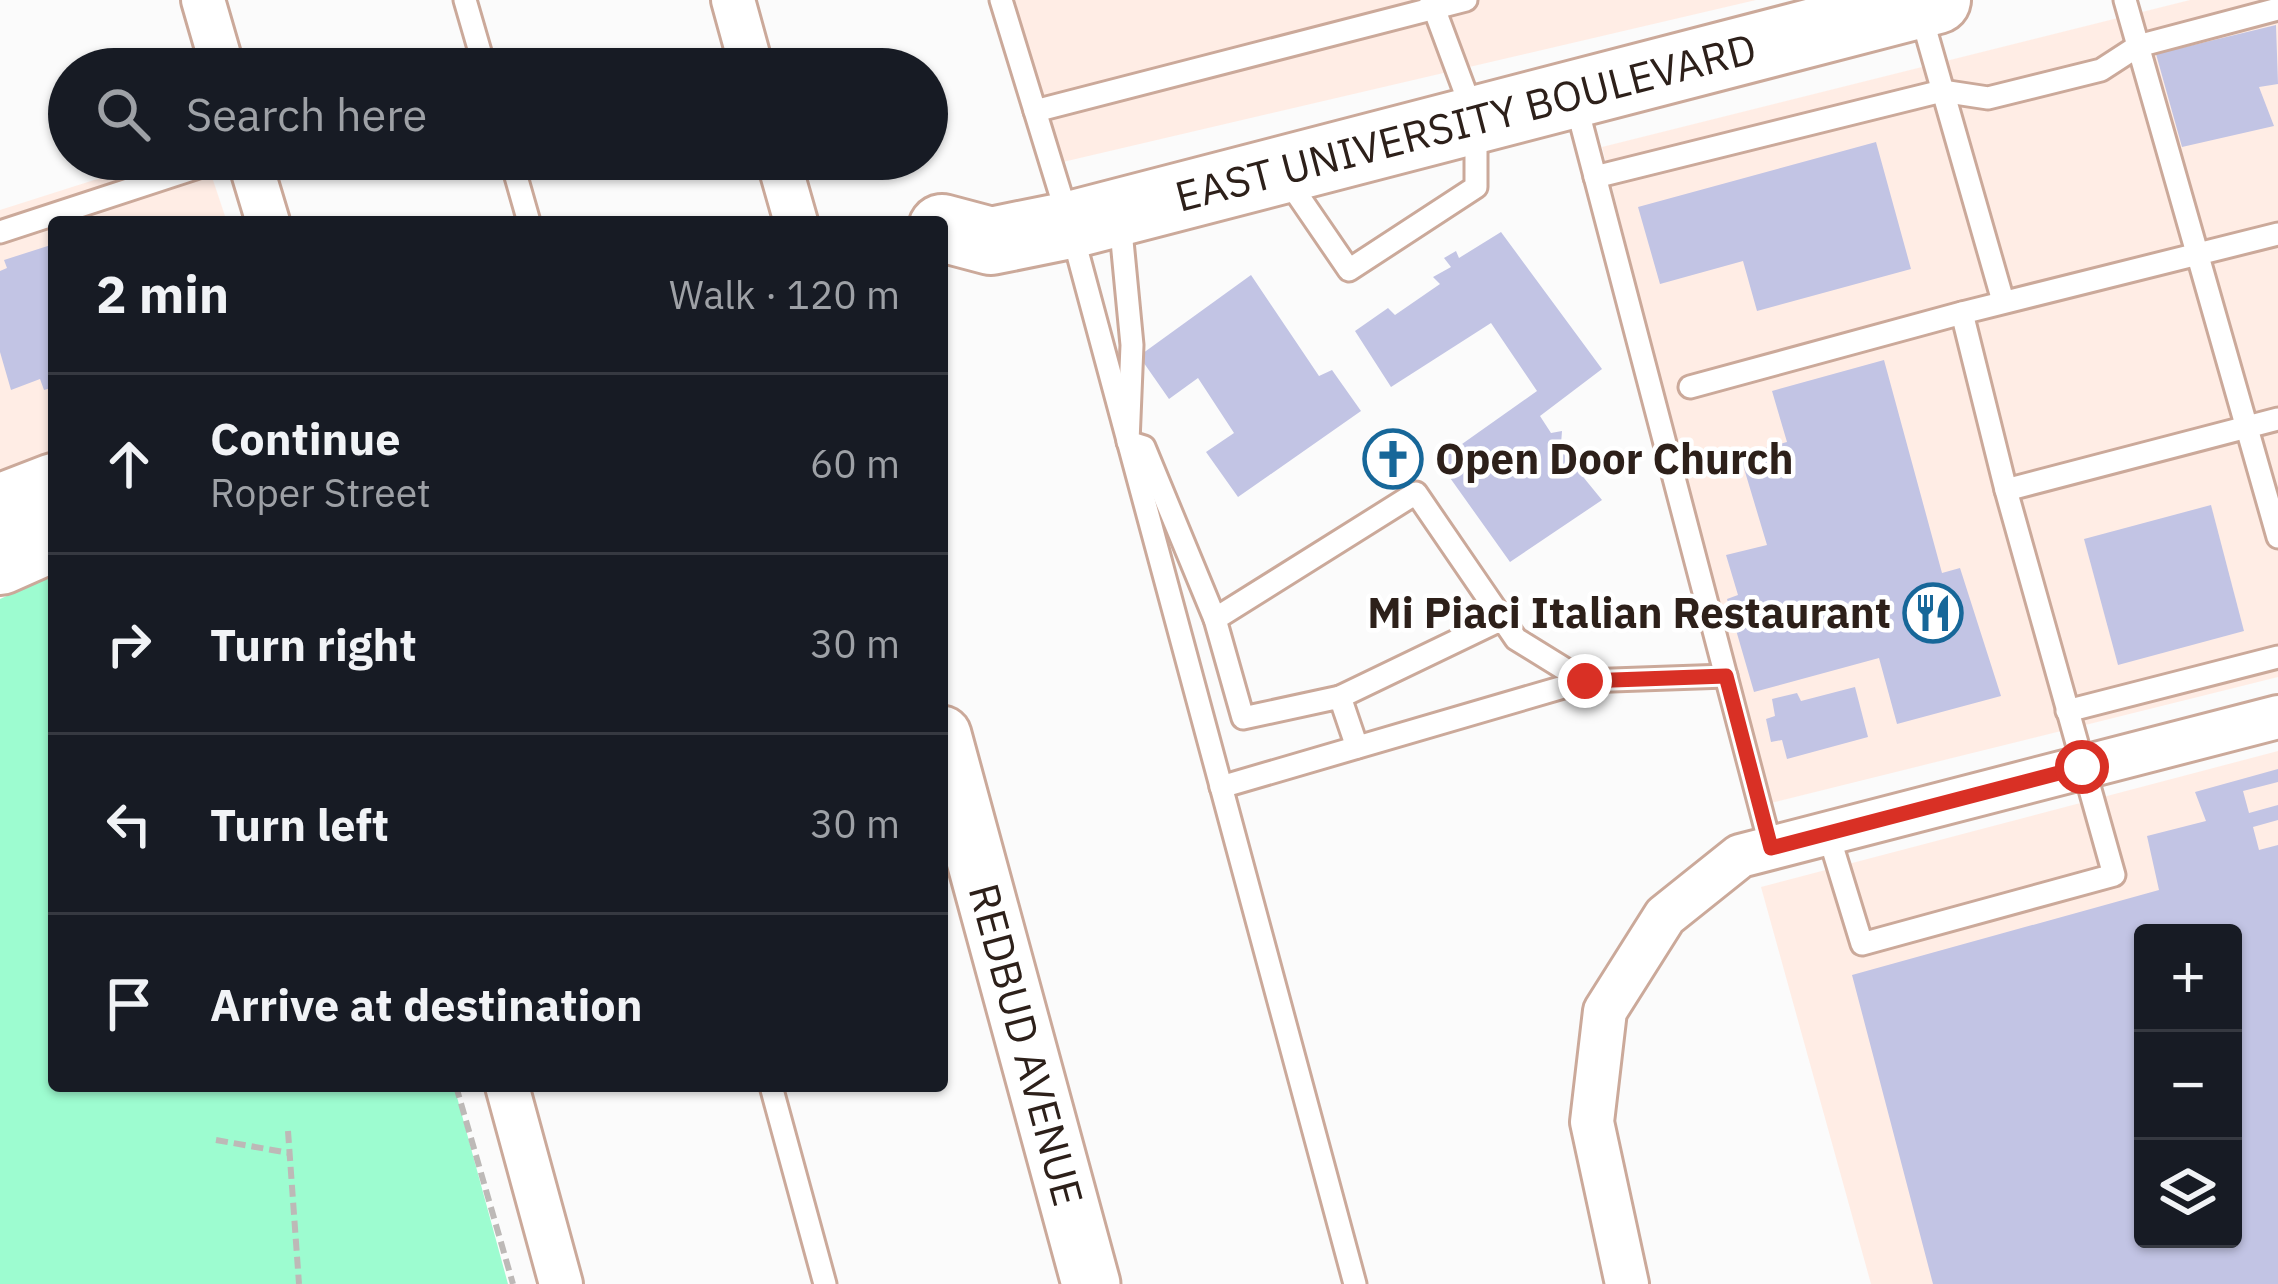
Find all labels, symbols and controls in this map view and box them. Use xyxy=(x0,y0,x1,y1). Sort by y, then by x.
street label: EAST UNIVERSITY BOULEVARD xyxy=(1169,20,1762,224)
search box xyxy=(48,48,948,180)
icon: search xyxy=(90,81,156,147)
text: Search here xyxy=(186,85,427,143)
text: 2 min xyxy=(96,261,229,327)
text: Walk · 120 m xyxy=(669,269,900,320)
text: Continue xyxy=(210,409,401,467)
church icon: Open Door Church xyxy=(1362,428,1424,490)
icon: ahead xyxy=(96,431,162,497)
place label: Open Door Church xyxy=(1435,431,1794,486)
text: 60 m xyxy=(810,438,900,489)
text: Roper Street xyxy=(210,467,431,518)
restaurant icon: Mi Piaci Italian Restaurant xyxy=(1902,582,1964,644)
place label: Mi Piaci Italian Restaurant xyxy=(1367,585,1891,640)
icon: right xyxy=(96,611,162,677)
text: Turn right xyxy=(210,615,417,673)
text: 30 m xyxy=(810,618,900,669)
route end xyxy=(1558,654,1612,708)
route start xyxy=(2055,740,2109,794)
icon: left xyxy=(96,791,162,857)
text: Turn left xyxy=(210,795,389,853)
text: 30 m xyxy=(810,798,900,849)
street label: REDBUD AVENUE xyxy=(957,877,1097,1212)
map controls xyxy=(2134,924,2242,1248)
button: + xyxy=(2134,924,2242,1032)
icon: arrive xyxy=(96,971,162,1037)
text: Arrive at destination xyxy=(210,975,643,1033)
button: − xyxy=(2134,1032,2242,1140)
button: layers xyxy=(2134,1140,2242,1248)

